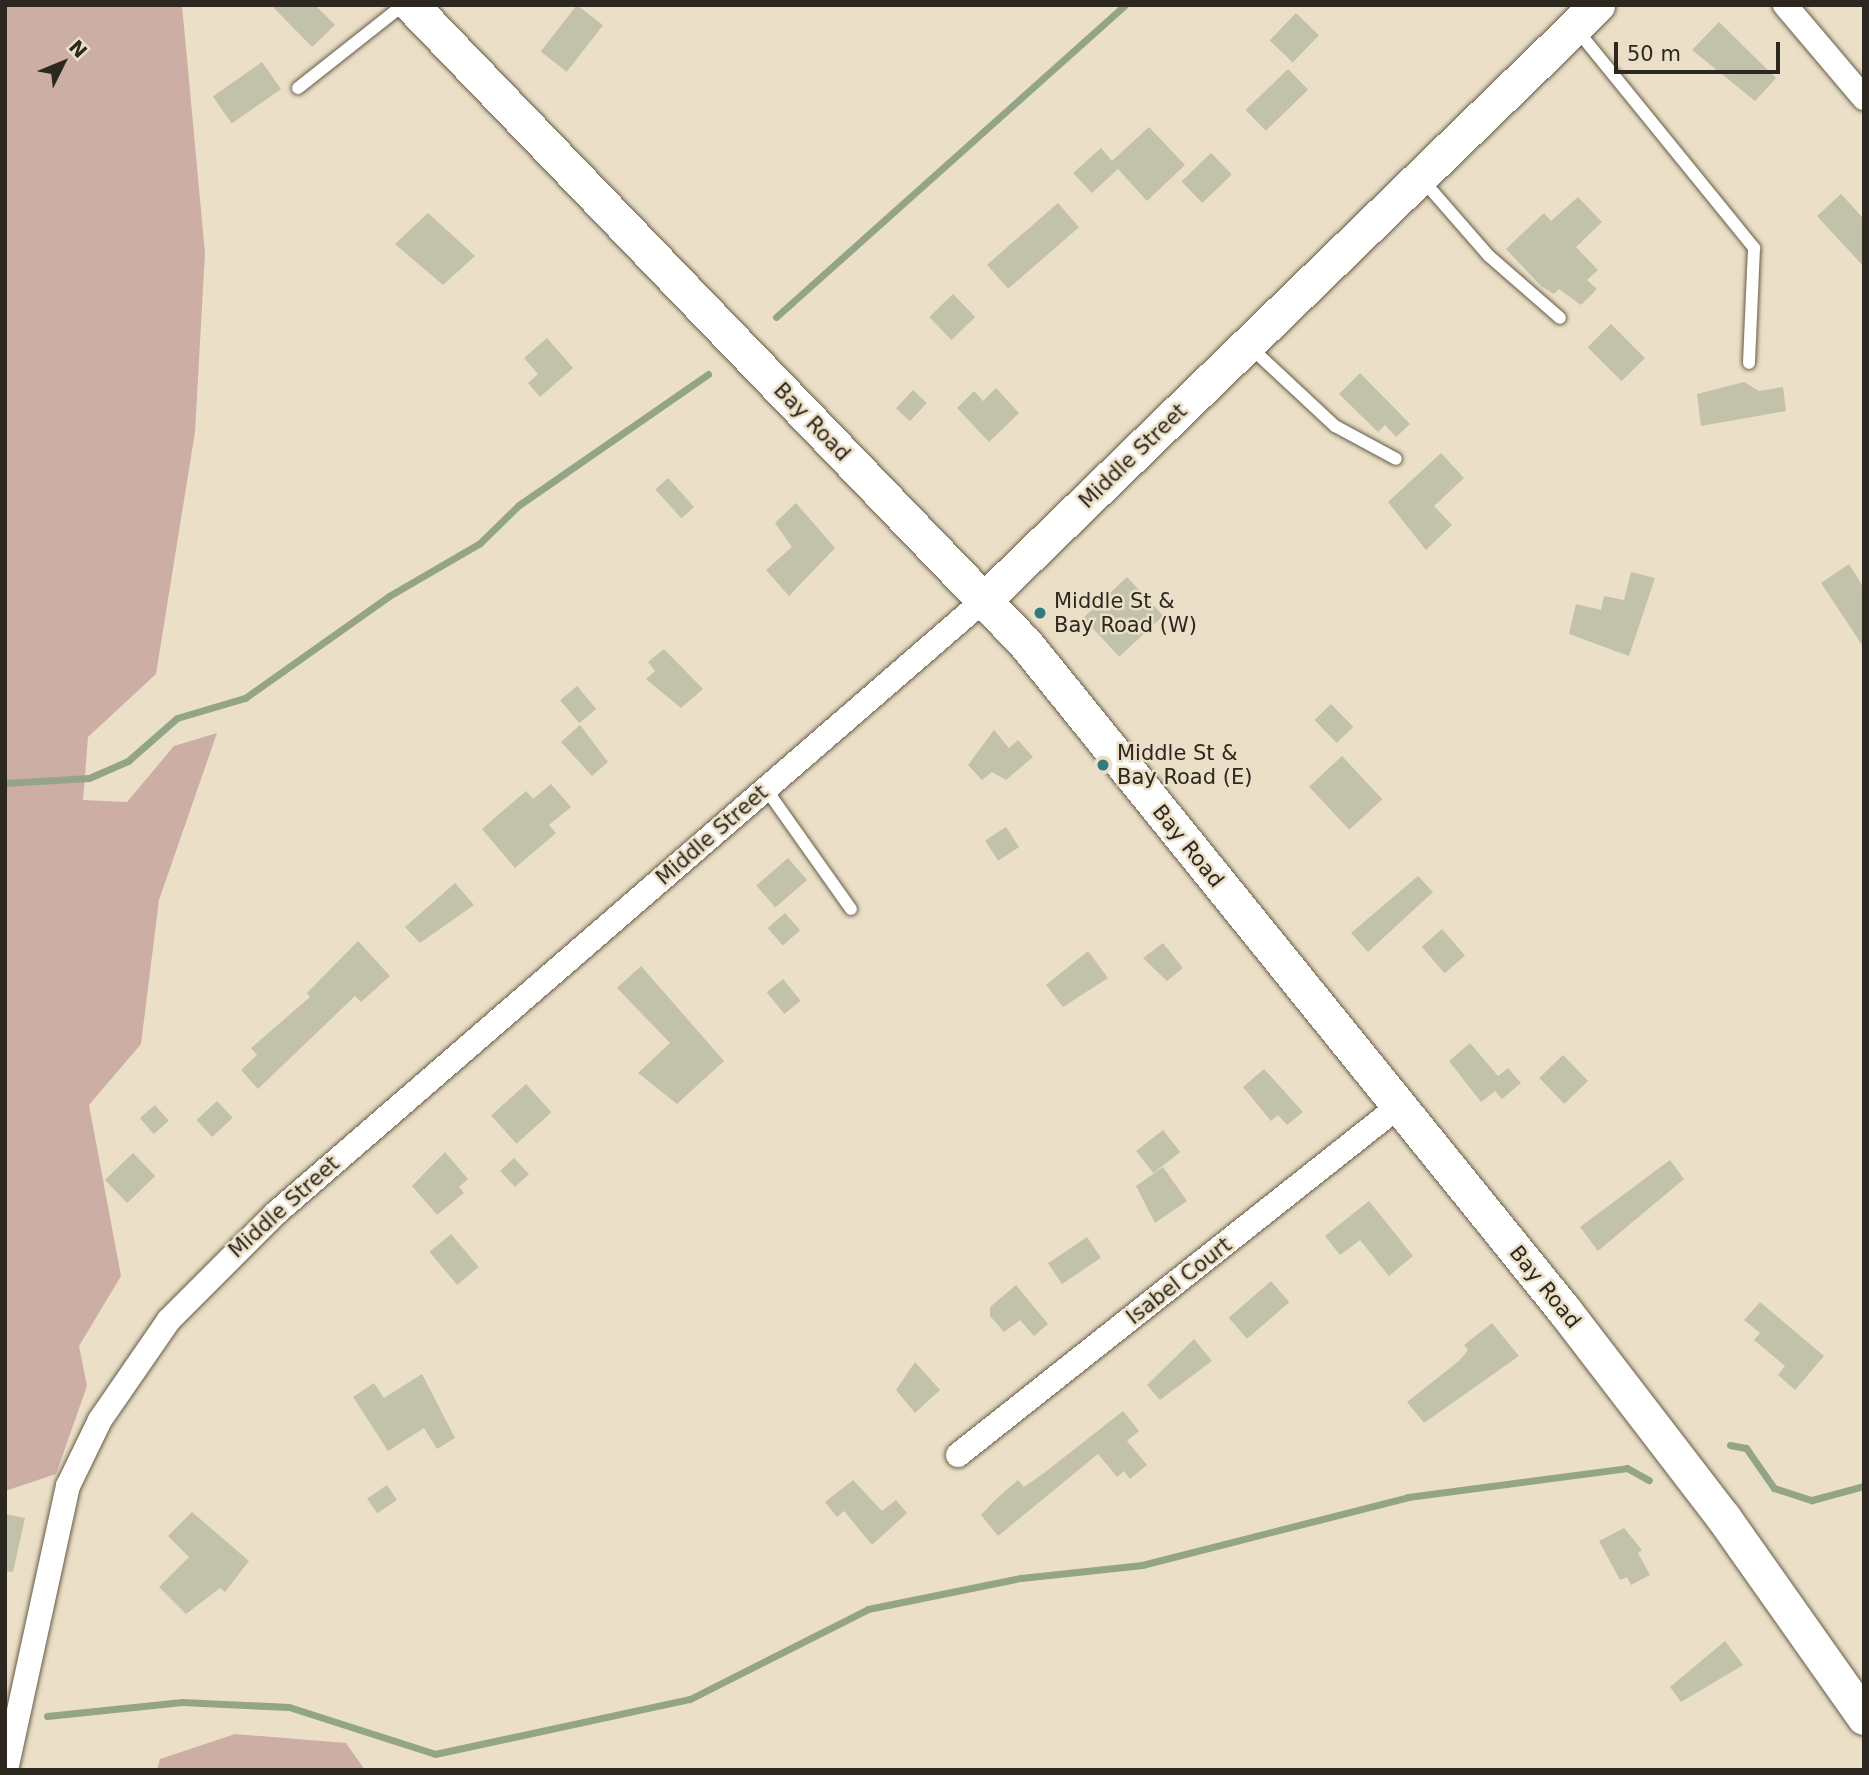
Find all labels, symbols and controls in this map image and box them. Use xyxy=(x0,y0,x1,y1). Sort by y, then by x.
north arrow xyxy=(28,28,98,98)
scale bar xyxy=(1617,28,1783,72)
text: N xyxy=(65,35,92,62)
text: 50 m xyxy=(1627,42,1681,66)
street label: Bay Road xyxy=(769,378,855,466)
street label: Middle Street xyxy=(1074,398,1192,514)
place label: Middle St & Bay Road (W) xyxy=(1054,588,1197,638)
marker: Middle St & Bay Road (W) xyxy=(1032,605,1048,621)
place label: Middle St & Bay Road (E) xyxy=(1117,740,1252,790)
marker: Middle St & Bay Road (E) xyxy=(1095,757,1111,773)
street label: Middle Street xyxy=(651,780,773,890)
street label: Bay Road xyxy=(1147,800,1229,892)
street label: Middle Street xyxy=(224,1151,344,1263)
street label: Isabel Court xyxy=(1121,1232,1237,1330)
street label: Bay Road xyxy=(1504,1241,1586,1333)

